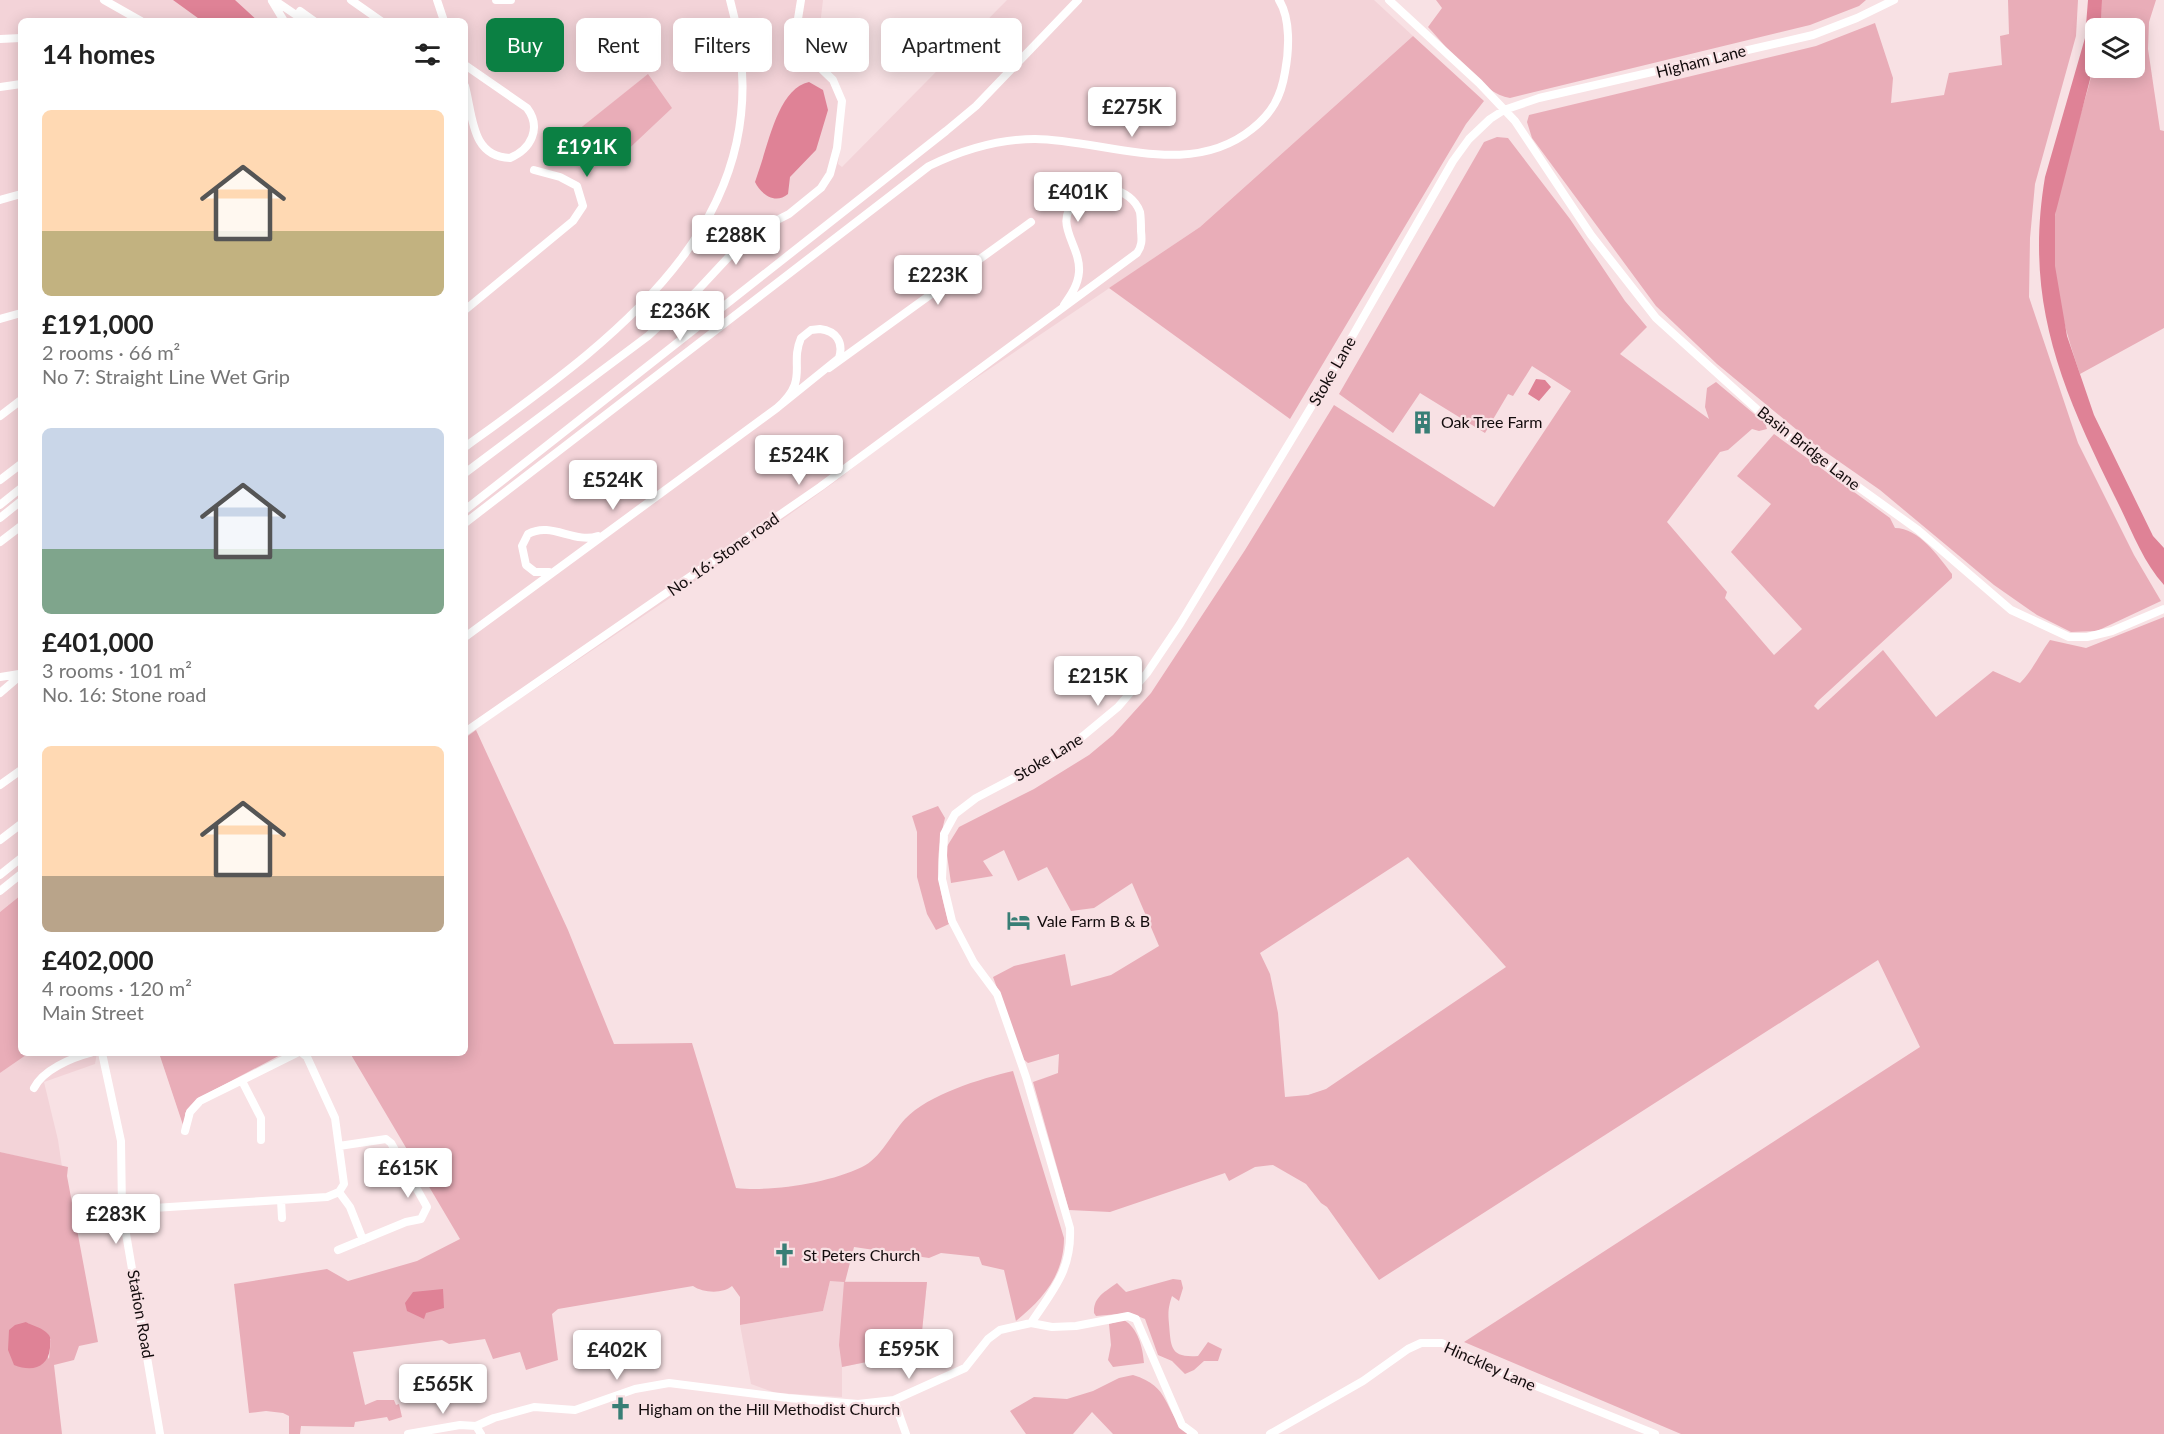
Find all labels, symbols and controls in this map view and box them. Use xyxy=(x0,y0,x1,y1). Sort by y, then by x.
chip: Buy xyxy=(486,18,564,72)
chip: Rent xyxy=(576,18,661,72)
chip: Filters xyxy=(673,18,772,72)
chip: New xyxy=(784,18,869,72)
chip: Apartment xyxy=(881,18,1022,72)
map controls xyxy=(2085,18,2145,78)
button: layers xyxy=(2085,18,2145,78)
text: 14 homes xyxy=(42,38,155,70)
icon: filters xyxy=(411,38,444,71)
street label: Higham Lane xyxy=(1654,40,1748,81)
pin: £275K xyxy=(1090,87,1174,138)
text: £275K xyxy=(1102,94,1162,118)
pin: £191K xyxy=(545,127,629,178)
text: £191K xyxy=(557,134,617,158)
icon: home xyxy=(189,149,297,257)
pin: £401K xyxy=(1036,172,1120,223)
text: £401K xyxy=(1048,179,1108,203)
pin: £288K xyxy=(694,215,778,266)
text: £288K xyxy=(706,222,766,246)
pin: £223K xyxy=(896,255,980,306)
text: £223K xyxy=(908,262,968,286)
pin: £236K xyxy=(638,291,722,342)
text: £236K xyxy=(650,298,710,322)
text: £191,000 xyxy=(42,308,154,340)
street label: Stoke Lane xyxy=(1304,333,1359,409)
text: 2 rooms · 66 m² xyxy=(42,340,180,364)
text: No 7: Straight Line Wet Grip xyxy=(42,364,290,388)
street label: Basin Bridge Lane xyxy=(1754,402,1864,494)
building icon: Oak Tree Farm xyxy=(1410,409,1436,435)
place label: Oak Tree Farm xyxy=(1441,412,1542,431)
pin: £524K xyxy=(757,435,841,486)
text: £524K xyxy=(769,442,829,466)
pin: £524K xyxy=(571,460,655,511)
icon: home xyxy=(189,467,297,575)
text: £524K xyxy=(583,467,643,491)
street label: No. 16: Stone road xyxy=(663,508,782,599)
text: £401,000 xyxy=(42,626,154,658)
pin: £215K xyxy=(1056,656,1140,707)
text: 3 rooms · 101 m² xyxy=(42,658,192,682)
text: £215K xyxy=(1068,663,1128,687)
text: No. 16: Stone road xyxy=(42,682,207,706)
street label: Stoke Lane xyxy=(1010,729,1086,785)
icon: home xyxy=(189,785,297,893)
hotel icon: Vale Farm B & B xyxy=(1006,908,1032,934)
place label: Vale Farm B & B xyxy=(1037,911,1150,930)
text: £402,000 xyxy=(42,944,154,976)
text: 4 rooms · 120 m² xyxy=(42,976,192,1000)
text: Main Street xyxy=(42,1000,144,1024)
pin: £615K xyxy=(366,1148,450,1199)
text: £615K xyxy=(378,1155,438,1179)
pin: £283K xyxy=(74,1194,158,1245)
text: £283K xyxy=(86,1201,146,1225)
church icon: St Peters Church xyxy=(772,1242,798,1268)
place label: St Peters Church xyxy=(803,1245,920,1264)
street label: Station Road xyxy=(124,1268,159,1360)
pin: £595K xyxy=(867,1329,951,1380)
pin: £402K xyxy=(575,1330,659,1381)
text: £595K xyxy=(879,1336,939,1360)
text: £402K xyxy=(587,1337,647,1361)
street label: Hinckley Lane xyxy=(1442,1337,1539,1394)
pin: £565K xyxy=(401,1364,485,1415)
text: £565K xyxy=(413,1371,473,1395)
church icon: Higham on the Hill Methodist Church xyxy=(607,1396,633,1422)
place label: Higham on the Hill Methodist Church xyxy=(638,1399,900,1418)

